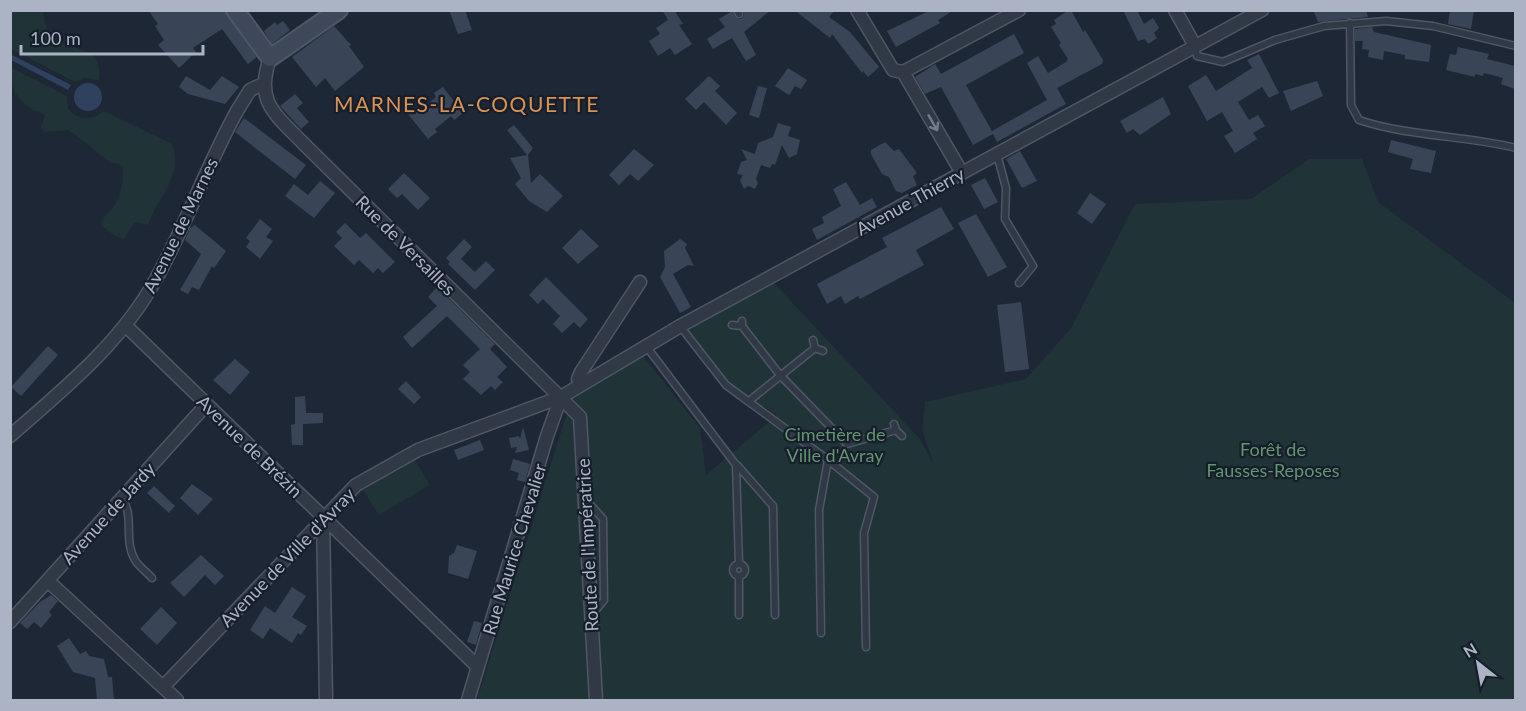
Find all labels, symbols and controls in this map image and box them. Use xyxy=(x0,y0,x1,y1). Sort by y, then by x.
scale bar xyxy=(21,18,202,56)
text: 100 m xyxy=(30,27,81,49)
district label: MARNES-LA-COQUETTE xyxy=(334,91,600,116)
one-way arrow xyxy=(927,114,939,131)
street label: Avenue de Marnes xyxy=(138,154,222,296)
street label: Avenue Thierry xyxy=(852,162,969,240)
street label: Rue de Versailles xyxy=(351,190,461,300)
street label: Avenue de Brézin xyxy=(193,390,307,502)
park label: Cimetière de Ville d'Avray xyxy=(784,423,886,466)
park label: Forêt de Fausses-Reposes xyxy=(1206,438,1340,481)
street label: Avenue de Jardy xyxy=(56,457,160,569)
street label: Route de l'Impératrice xyxy=(571,458,603,632)
street label: Rue Maurice Chevalier xyxy=(477,460,551,637)
street label: Avenue de Ville d'Avray xyxy=(215,482,360,631)
north arrow xyxy=(1448,633,1508,693)
text: N xyxy=(1460,638,1480,661)

